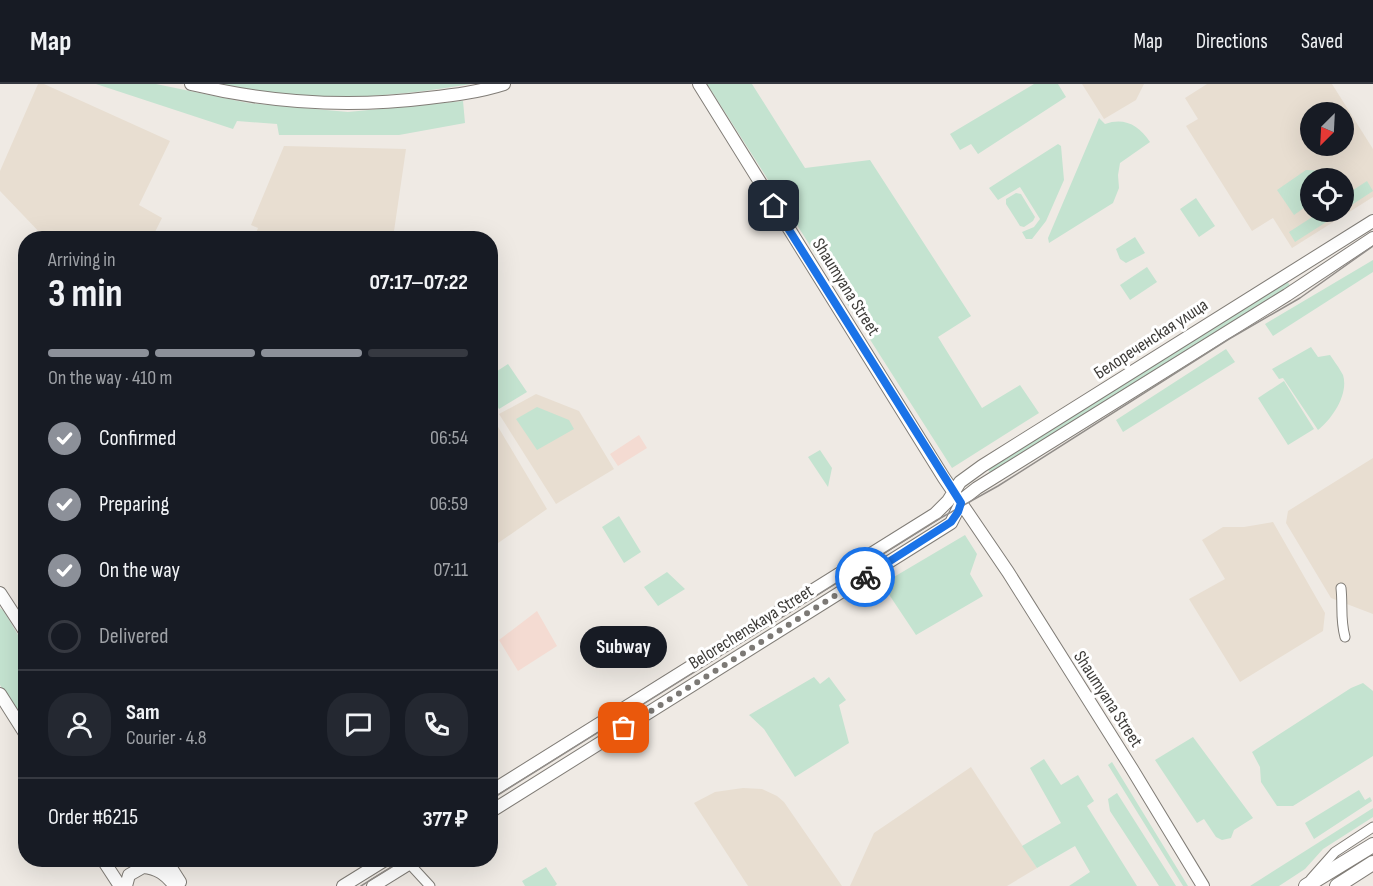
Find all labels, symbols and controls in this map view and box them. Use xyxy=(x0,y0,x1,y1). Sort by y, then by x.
text: Map xyxy=(30,25,71,58)
text: Map xyxy=(1133,29,1163,54)
text: Directions xyxy=(1196,29,1268,54)
text: Saved xyxy=(1301,29,1343,54)
north arrow xyxy=(1300,102,1354,156)
map controls xyxy=(1300,102,1354,222)
button: locate xyxy=(1300,168,1354,222)
pin xyxy=(748,180,799,231)
icon: home xyxy=(757,189,790,222)
street label: Shaumyana Street xyxy=(808,235,884,340)
text: Arriving in xyxy=(48,248,116,272)
text: 07:17–07:22 xyxy=(369,269,468,296)
text: 3 min xyxy=(48,271,123,318)
street label: Белореченская улица xyxy=(1090,294,1212,384)
text: On the way · 410 m xyxy=(48,366,172,390)
icon: check xyxy=(48,422,81,455)
text: Confirmed xyxy=(99,425,176,452)
text: 06:54 xyxy=(430,426,468,450)
icon: check xyxy=(48,488,81,521)
text: Preparing xyxy=(99,491,169,518)
text: 06:59 xyxy=(430,492,468,516)
courier xyxy=(835,547,895,607)
icon: check xyxy=(48,554,81,587)
text: On the way xyxy=(99,557,180,584)
text: 07:11 xyxy=(433,558,468,582)
icon: bike xyxy=(849,561,882,594)
street label: Belorechenskaya Street xyxy=(685,580,817,674)
text: Delivered xyxy=(99,623,168,650)
callout: Subway xyxy=(580,626,668,668)
text: Subway xyxy=(596,635,651,659)
street label: Shaumyana Street xyxy=(1069,647,1147,751)
button: person xyxy=(48,693,111,756)
button: chat xyxy=(327,693,390,756)
button: phone xyxy=(405,693,468,756)
text: Sam xyxy=(126,699,160,726)
pin xyxy=(598,702,649,753)
icon: bag xyxy=(607,711,640,744)
text: Courier · 4.8 xyxy=(126,726,207,750)
text: Order #6215 xyxy=(48,804,138,831)
text: 377 ₽ xyxy=(423,806,468,833)

